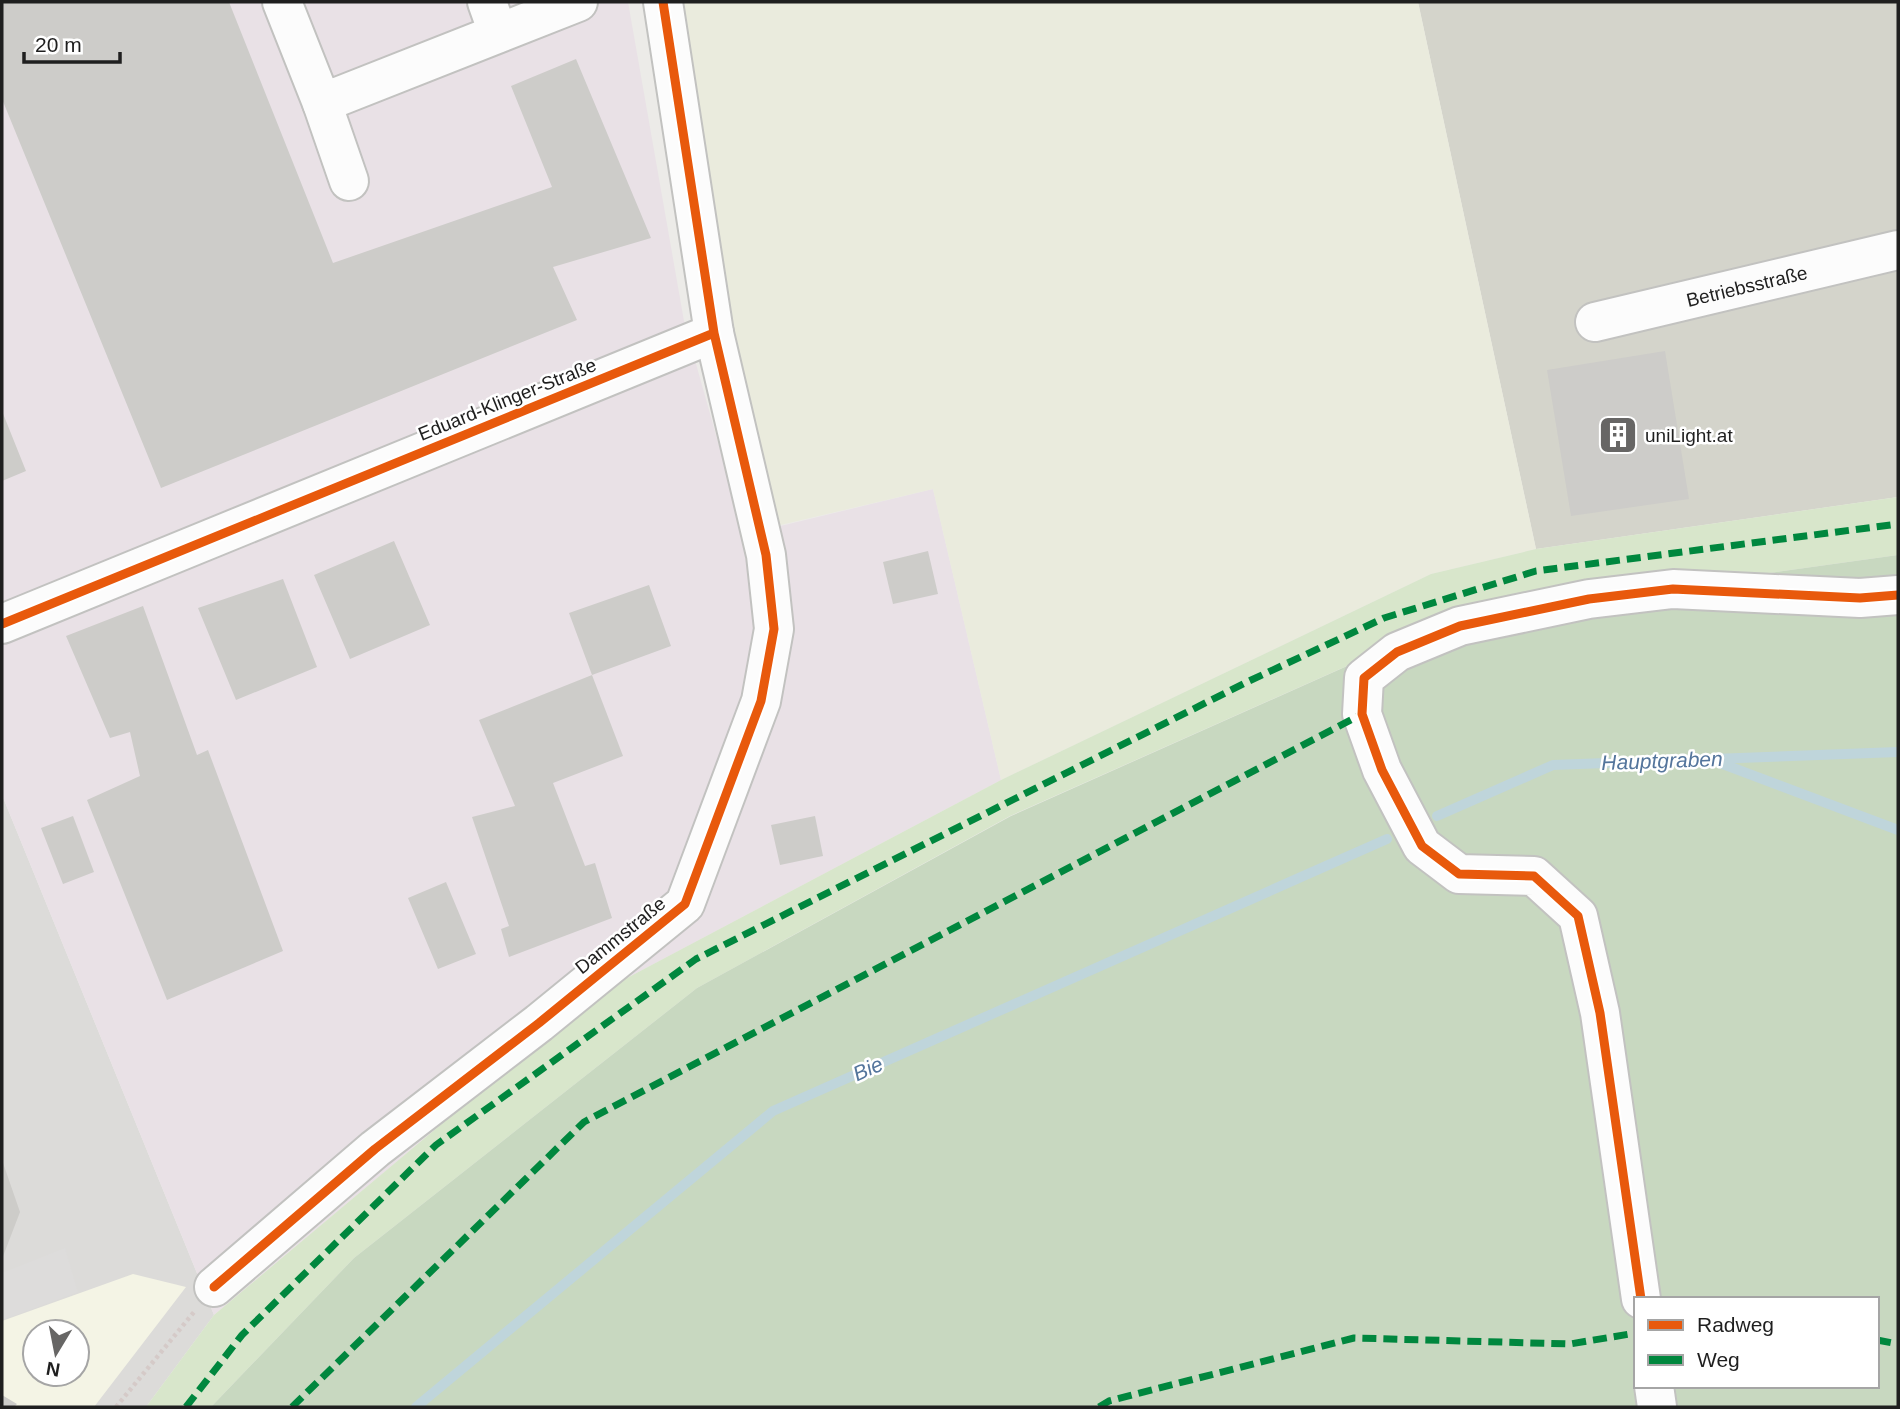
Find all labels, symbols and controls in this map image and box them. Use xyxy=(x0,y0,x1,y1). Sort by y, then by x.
scale bar xyxy=(24,21,121,65)
text: 20 m xyxy=(35,33,82,56)
street label: Betriebsstraße xyxy=(1684,262,1809,311)
street label: Eduard-Klinger-Straße xyxy=(415,354,599,445)
building icon: uniLight.at xyxy=(1597,414,1639,456)
place label: uniLight.at xyxy=(1645,425,1733,446)
water label: Hauptgraben xyxy=(1601,747,1723,774)
street label: Dammstraße xyxy=(571,893,670,978)
water label: Bie xyxy=(849,1052,886,1085)
legend xyxy=(1634,1297,1879,1388)
text: Radweg xyxy=(1697,1313,1774,1336)
north arrow xyxy=(21,1318,91,1388)
text: Weg xyxy=(1697,1348,1740,1371)
text: N xyxy=(45,1358,62,1381)

